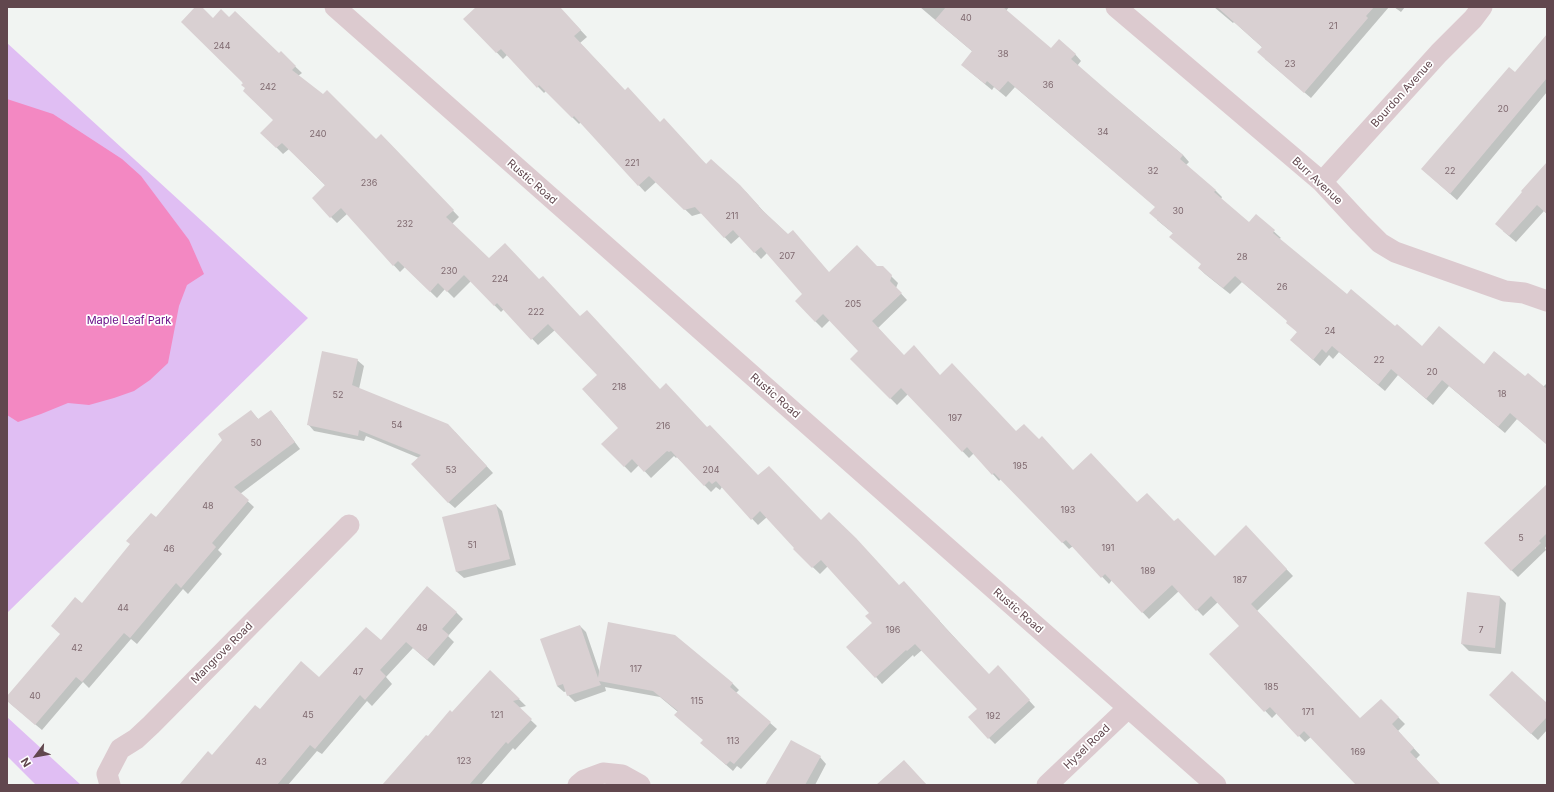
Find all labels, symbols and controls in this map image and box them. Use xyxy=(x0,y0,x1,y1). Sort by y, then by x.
house number: 40 xyxy=(960,13,972,23)
house number: 21 xyxy=(1328,21,1338,31)
house number: 244 xyxy=(214,41,230,51)
house number: 38 xyxy=(997,49,1009,59)
street label: Bourdon Avenue xyxy=(1368,58,1436,130)
house number: 23 xyxy=(1284,59,1296,69)
house number: 36 xyxy=(1042,80,1054,90)
house number: 242 xyxy=(260,82,276,92)
house number: 20 xyxy=(1497,104,1509,114)
house number: 34 xyxy=(1097,127,1109,137)
house number: 240 xyxy=(310,129,326,139)
street label: Burr Avenue xyxy=(1289,154,1345,208)
street label: Rustic Road xyxy=(504,157,560,207)
house number: 221 xyxy=(625,158,639,168)
house number: 32 xyxy=(1147,166,1159,176)
house number: 22 xyxy=(1445,166,1455,176)
house number: 236 xyxy=(361,178,377,188)
house number: 30 xyxy=(1172,206,1184,216)
house number: 211 xyxy=(726,211,738,221)
house number: 232 xyxy=(397,219,413,229)
house number: 207 xyxy=(779,251,795,261)
house number: 28 xyxy=(1236,252,1248,262)
house number: 230 xyxy=(441,266,457,276)
house number: 224 xyxy=(492,274,508,284)
house number: 26 xyxy=(1276,282,1288,292)
house number: 205 xyxy=(845,299,861,309)
house number: 222 xyxy=(528,307,544,317)
park label: Maple Leaf Park xyxy=(87,314,171,328)
house number: 24 xyxy=(1324,326,1336,336)
house number: 22 xyxy=(1374,355,1384,365)
house number: 20 xyxy=(1426,367,1438,377)
street label: Rustic Road xyxy=(747,371,803,421)
house number: 218 xyxy=(612,382,626,392)
house number: 18 xyxy=(1497,389,1507,399)
house number: 52 xyxy=(333,390,343,400)
house number: 197 xyxy=(948,413,962,423)
house number: 54 xyxy=(391,420,403,430)
house number: 216 xyxy=(656,421,670,431)
house number: 50 xyxy=(250,438,262,448)
house number: 195 xyxy=(1013,461,1027,471)
house number: 53 xyxy=(445,465,457,475)
house number: 204 xyxy=(703,465,719,475)
house number: 48 xyxy=(202,501,214,511)
house number: 193 xyxy=(1061,505,1075,515)
house number: 5 xyxy=(1518,533,1524,543)
house number: 51 xyxy=(467,540,477,550)
house number: 191 xyxy=(1102,543,1114,553)
house number: 46 xyxy=(163,544,175,554)
house number: 189 xyxy=(1141,566,1155,576)
house number: 187 xyxy=(1233,575,1247,585)
street label: Rustic Road xyxy=(990,586,1046,636)
house number: 44 xyxy=(117,603,129,613)
street label: Mangrove Road xyxy=(188,619,256,687)
house number: 49 xyxy=(416,623,428,633)
house number: 196 xyxy=(886,625,900,635)
house number: 7 xyxy=(1478,625,1484,635)
house number: 42 xyxy=(71,643,83,653)
house number: 117 xyxy=(630,664,642,674)
house number: 47 xyxy=(353,667,363,677)
house number: 185 xyxy=(1264,682,1278,692)
house number: 40 xyxy=(29,691,41,701)
house number: 115 xyxy=(691,696,703,706)
house number: 171 xyxy=(1302,707,1314,717)
house number: 45 xyxy=(302,710,314,720)
house number: 121 xyxy=(491,710,503,720)
house number: 192 xyxy=(986,711,1000,721)
street label: Hysel Road xyxy=(1061,722,1113,772)
north arrow xyxy=(16,736,56,776)
house number: 113 xyxy=(727,736,739,746)
house number: 169 xyxy=(1351,747,1365,757)
text: N xyxy=(18,755,34,770)
house number: 123 xyxy=(457,756,471,766)
house number: 43 xyxy=(255,757,267,767)

